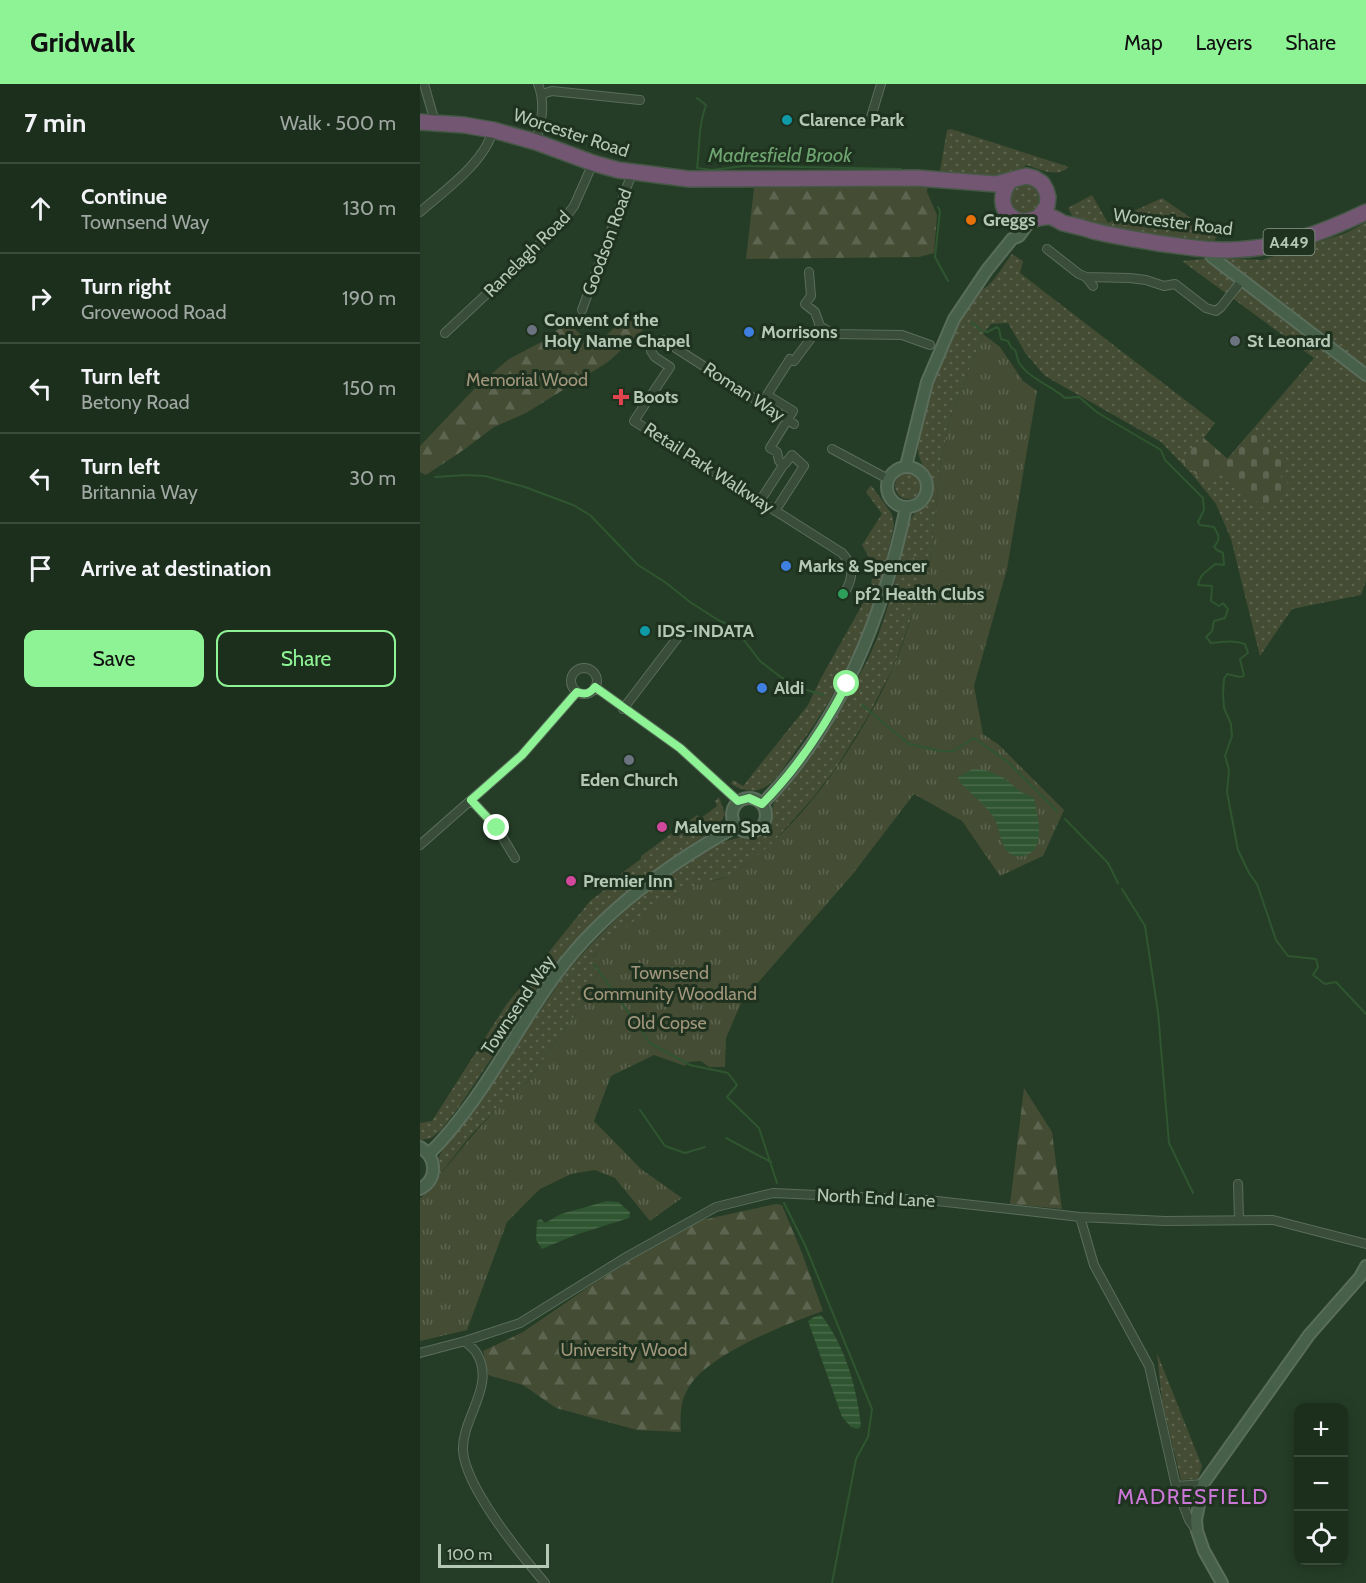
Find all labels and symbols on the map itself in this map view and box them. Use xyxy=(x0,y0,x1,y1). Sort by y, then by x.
street label: Worcester Road xyxy=(510,104,632,162)
place label: Clarence Park xyxy=(799,109,904,131)
marker: Clarence Park xyxy=(780,113,794,127)
water label: Madresfield Brook xyxy=(707,143,853,167)
street label: Goodson Road xyxy=(577,185,637,299)
street label: Worcester Road xyxy=(1112,204,1234,240)
street label: Ranelagh Road xyxy=(479,206,575,302)
place label: Greggs xyxy=(983,209,1036,231)
marker: Greggs xyxy=(964,213,978,227)
road number: A449 xyxy=(1264,229,1314,255)
place label: Convent of the Holy Name Chapel xyxy=(544,309,690,352)
place label: Morrisons xyxy=(761,321,838,343)
marker: Convent of the Holy Name Chapel xyxy=(525,323,539,337)
marker: Morrisons xyxy=(742,325,756,339)
place label: St Leonard xyxy=(1247,330,1331,352)
marker: St Leonard xyxy=(1228,334,1242,348)
street label: Roman Way xyxy=(699,358,789,426)
park label: Memorial Wood xyxy=(466,369,588,391)
place label: Boots xyxy=(633,386,679,408)
marker: Boots xyxy=(614,390,628,404)
street label: Retail Park Walkway xyxy=(640,418,778,518)
place label: Marks & Spencer xyxy=(798,555,927,577)
marker: Marks & Spencer xyxy=(779,559,793,573)
place label: pf2 Health Clubs xyxy=(855,583,985,605)
marker: pf2 Health Clubs xyxy=(836,587,850,601)
place label: IDS-INDATA xyxy=(657,620,755,642)
marker: IDS-INDATA xyxy=(638,624,652,638)
route start xyxy=(833,670,859,696)
place label: Aldi xyxy=(774,677,804,699)
marker: Aldi xyxy=(755,681,769,695)
marker: Eden Church xyxy=(622,753,636,767)
place label: Eden Church xyxy=(580,769,678,791)
route end xyxy=(483,814,509,840)
place label: Malvern Spa xyxy=(674,816,770,838)
marker: Malvern Spa xyxy=(655,820,669,834)
place label: Premier Inn xyxy=(583,870,673,892)
marker: Premier Inn xyxy=(564,874,578,888)
street label: Townsend Way xyxy=(477,951,559,1059)
park label: Townsend Community Woodland xyxy=(583,962,757,1005)
park label: Old Copse xyxy=(627,1012,707,1034)
street label: North End Lane xyxy=(816,1184,936,1212)
park label: University Wood xyxy=(561,1339,687,1361)
district label: MADRESFIELD xyxy=(1117,1484,1269,1509)
scale bar xyxy=(438,1541,549,1568)

